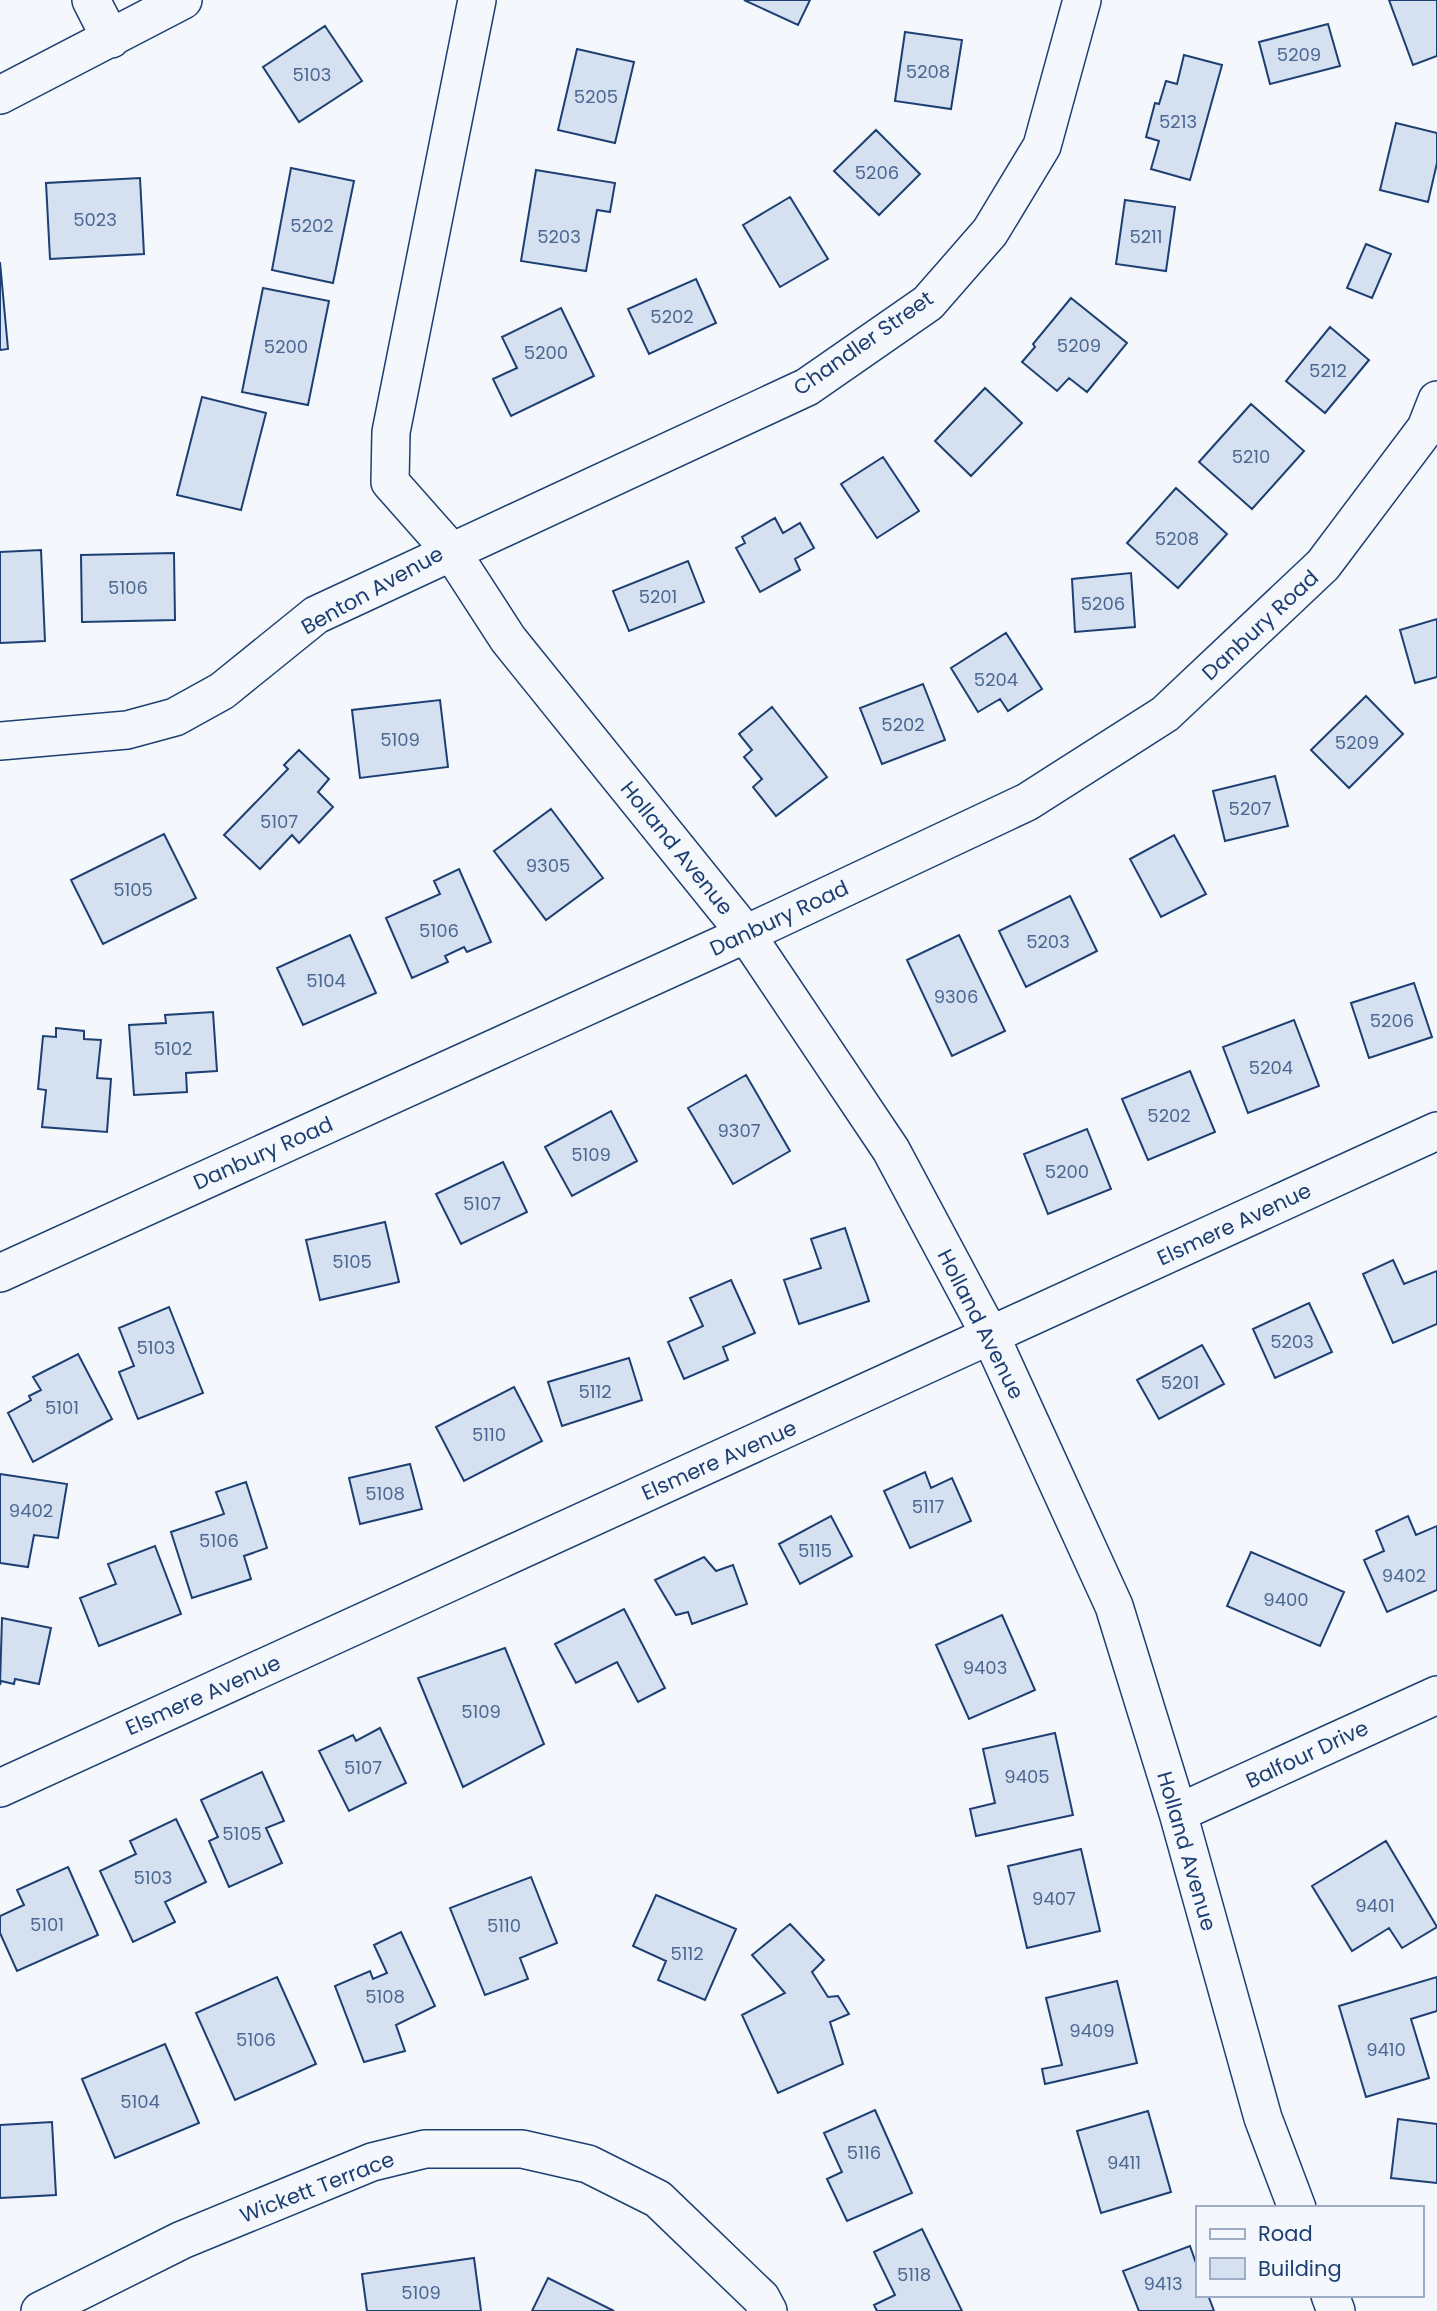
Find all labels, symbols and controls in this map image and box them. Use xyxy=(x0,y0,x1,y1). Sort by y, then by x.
house number: 5209 xyxy=(1277,42,1321,67)
house number: 5208 xyxy=(906,59,950,84)
house number: 5103 xyxy=(293,62,331,87)
house number: 5205 xyxy=(574,84,618,109)
house number: 5213 xyxy=(1159,109,1197,134)
house number: 5206 xyxy=(855,160,899,185)
house number: 5023 xyxy=(73,207,117,232)
house number: 5202 xyxy=(290,213,334,238)
house number: 5203 xyxy=(537,224,581,249)
house number: 5211 xyxy=(1129,224,1163,249)
street label: Chandler Street xyxy=(787,284,939,402)
house number: 5202 xyxy=(650,304,694,329)
house number: 5209 xyxy=(1057,333,1101,358)
house number: 5200 xyxy=(264,334,308,359)
house number: 5200 xyxy=(524,340,568,365)
house number: 5212 xyxy=(1309,358,1347,383)
house number: 5210 xyxy=(1232,444,1270,469)
house number: 5208 xyxy=(1155,526,1199,551)
street label: Benton Avenue xyxy=(296,539,448,641)
street label: Danbury Road xyxy=(1195,563,1325,687)
house number: 5106 xyxy=(108,575,148,600)
house number: 5201 xyxy=(639,584,677,609)
house number: 5206 xyxy=(1081,591,1125,616)
house number: 5204 xyxy=(974,667,1018,692)
house number: 5202 xyxy=(881,712,925,737)
house number: 5109 xyxy=(380,727,420,752)
house number: 5209 xyxy=(1335,730,1379,755)
street label: Holland Avenue xyxy=(614,775,740,921)
house number: 5207 xyxy=(1229,796,1272,821)
house number: 5107 xyxy=(260,809,298,834)
house number: 9305 xyxy=(526,853,570,878)
street label: Danbury Road xyxy=(705,873,853,963)
house number: 5105 xyxy=(113,877,153,902)
house number: 5106 xyxy=(419,918,459,943)
house number: 5203 xyxy=(1026,929,1070,954)
house number: 5104 xyxy=(306,968,346,993)
house number: 9306 xyxy=(934,984,978,1009)
house number: 5206 xyxy=(1370,1008,1414,1033)
house number: 5102 xyxy=(154,1036,192,1061)
house number: 5204 xyxy=(1249,1055,1293,1080)
house number: 5202 xyxy=(1147,1103,1191,1128)
street label: Danbury Road xyxy=(189,1109,337,1197)
house number: 9307 xyxy=(717,1118,761,1143)
house number: 5109 xyxy=(571,1142,611,1167)
house number: 5200 xyxy=(1045,1159,1089,1184)
street label: Elsmere Avenue xyxy=(1152,1176,1316,1272)
house number: 5107 xyxy=(463,1191,501,1216)
street label: Holland Avenue xyxy=(931,1244,1031,1404)
house number: 5105 xyxy=(332,1249,372,1274)
house number: 5203 xyxy=(1270,1329,1314,1354)
house number: 5103 xyxy=(137,1335,175,1360)
house number: 5201 xyxy=(1161,1370,1199,1395)
house number: 5112 xyxy=(578,1379,612,1404)
house number: 5101 xyxy=(45,1395,79,1420)
street label: Elsmere Avenue xyxy=(637,1413,801,1507)
house number: 5110 xyxy=(472,1422,506,1447)
house number: 5108 xyxy=(365,1481,405,1506)
house number: 5117 xyxy=(912,1494,944,1519)
house number: 9402 xyxy=(9,1498,53,1523)
house number: 5106 xyxy=(199,1528,239,1553)
house number: 5115 xyxy=(798,1538,832,1563)
house number: 9402 xyxy=(1382,1563,1426,1588)
house number: 9400 xyxy=(1263,1587,1309,1612)
street label: Elsmere Avenue xyxy=(121,1648,285,1742)
house number: 9403 xyxy=(963,1655,1007,1680)
house number: 5109 xyxy=(461,1699,501,1724)
street label: Balfour Drive xyxy=(1241,1713,1373,1795)
house number: 5107 xyxy=(344,1755,382,1780)
house number: 9405 xyxy=(1004,1764,1050,1789)
street label: Holland Avenue xyxy=(1150,1768,1224,1934)
house number: 5105 xyxy=(222,1821,262,1846)
house number: 5103 xyxy=(134,1865,172,1890)
house number: 9407 xyxy=(1032,1886,1076,1911)
house number: 9401 xyxy=(1355,1893,1395,1918)
house number: 5101 xyxy=(30,1912,64,1937)
house number: 5110 xyxy=(487,1913,521,1938)
house number: 5112 xyxy=(670,1941,704,1966)
house number: 5108 xyxy=(365,1984,405,2009)
house number: 9409 xyxy=(1069,2018,1115,2043)
house number: 5106 xyxy=(236,2027,276,2052)
house number: 9410 xyxy=(1366,2037,1406,2062)
house number: 5104 xyxy=(120,2089,160,2114)
house number: 5116 xyxy=(847,2140,881,2165)
street label: Wickett Terrace xyxy=(236,2144,398,2230)
house number: 9411 xyxy=(1107,2150,1141,2175)
legend xyxy=(1196,2206,1423,2297)
text: Road xyxy=(1258,2219,1313,2248)
text: Building xyxy=(1258,2254,1342,2283)
house number: 5118 xyxy=(897,2262,931,2287)
house number: 9413 xyxy=(1143,2271,1183,2296)
house number: 5109 xyxy=(401,2280,441,2305)

